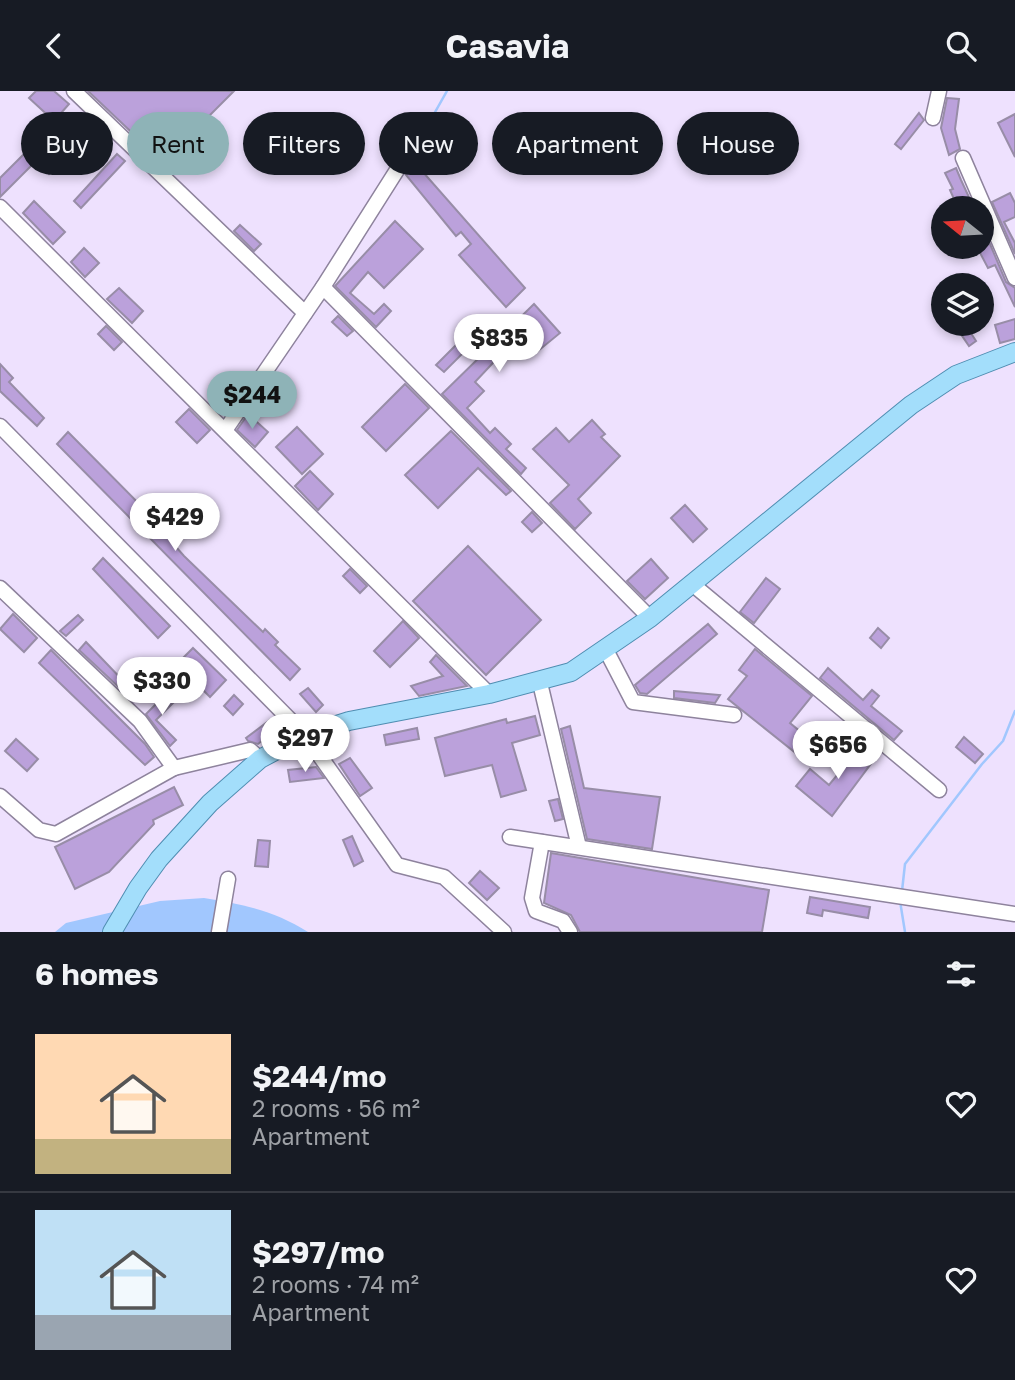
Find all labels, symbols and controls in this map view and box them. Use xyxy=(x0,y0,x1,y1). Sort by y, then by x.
icon: back xyxy=(35,27,73,65)
text: Casavia xyxy=(446,27,569,65)
icon: search xyxy=(942,27,980,65)
chip: Buy xyxy=(21,112,113,175)
chip: Rent xyxy=(127,112,229,175)
chip: Filters xyxy=(243,112,365,175)
chip: New xyxy=(379,112,478,175)
chip: Apartment xyxy=(492,112,663,175)
chip: House xyxy=(677,112,799,175)
north arrow xyxy=(931,196,994,259)
map controls xyxy=(931,196,994,336)
button: layers xyxy=(931,273,994,336)
pin: $835 xyxy=(458,315,540,374)
text: $835 xyxy=(470,323,528,351)
pin: $244 xyxy=(211,371,293,431)
text: $244 xyxy=(223,380,281,408)
pin: $429 xyxy=(134,493,216,553)
text: $429 xyxy=(146,502,204,530)
pin: $330 xyxy=(121,657,203,717)
text: $330 xyxy=(133,666,191,694)
pin: $297 xyxy=(264,715,346,774)
pin: $656 xyxy=(797,721,879,781)
text: $297 xyxy=(277,723,333,751)
text: $656 xyxy=(809,730,867,758)
icon: filters xyxy=(942,955,980,993)
text: 6 homes xyxy=(35,956,158,992)
text: $244/mo xyxy=(252,1058,387,1094)
icon: home xyxy=(91,1062,175,1146)
icon: heart xyxy=(942,1085,980,1123)
text: 2 rooms · 56 m² xyxy=(252,1094,420,1122)
text: Apartment xyxy=(252,1122,370,1150)
text: $297/mo xyxy=(252,1234,384,1270)
icon: home xyxy=(91,1238,175,1322)
icon: heart xyxy=(942,1261,980,1299)
text: 2 rooms · 74 m² xyxy=(252,1270,419,1298)
text: Apartment xyxy=(252,1298,370,1326)

